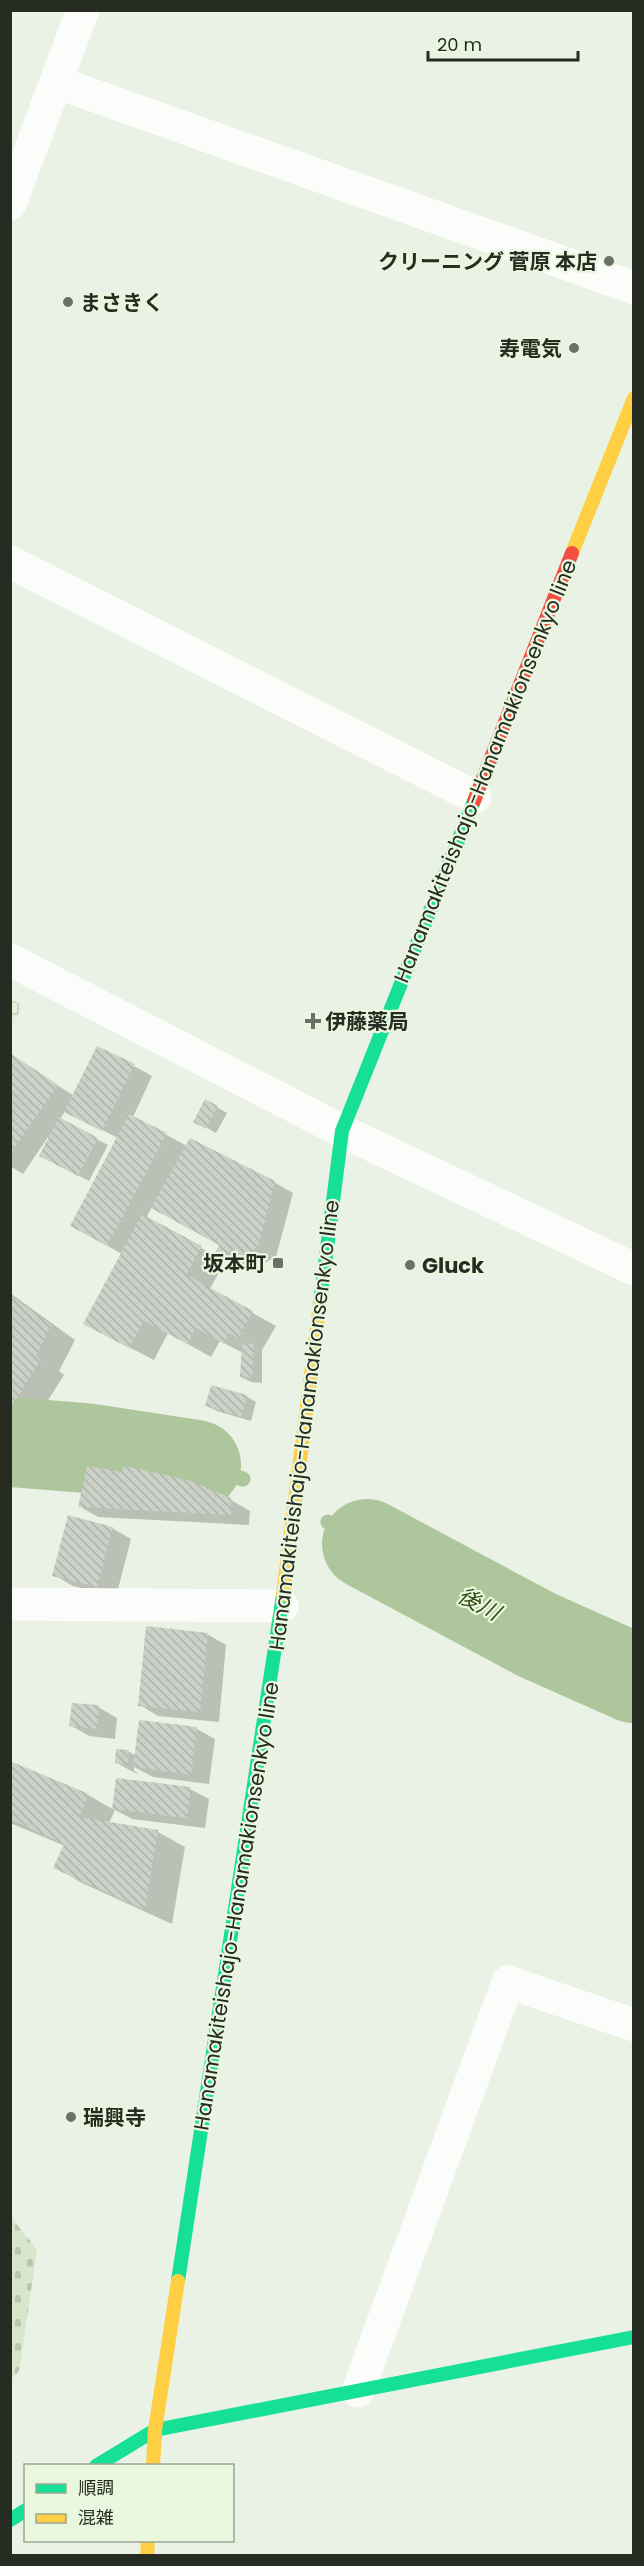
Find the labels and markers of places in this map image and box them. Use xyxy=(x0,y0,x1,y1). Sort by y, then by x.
place label: クリーニング 菅原 本店 xyxy=(378,247,597,276)
marker: クリーニング 菅原 本店 xyxy=(602,254,616,268)
place label: まさきく xyxy=(80,288,164,317)
marker: まさきく xyxy=(61,295,75,309)
place label: 寿電気 xyxy=(499,334,562,363)
marker: 寿電気 xyxy=(567,341,581,355)
place label: 伊藤薬局 xyxy=(325,1007,409,1036)
marker: 伊藤薬局 xyxy=(306,1014,320,1028)
place label: 坂本町 xyxy=(203,1249,266,1278)
place label: Gluck xyxy=(422,1251,484,1280)
marker: 坂本町 xyxy=(271,1256,285,1270)
marker: Gluck xyxy=(403,1258,417,1272)
place label: 瑞興寺 xyxy=(83,2103,146,2132)
marker: 瑞興寺 xyxy=(64,2110,78,2124)

